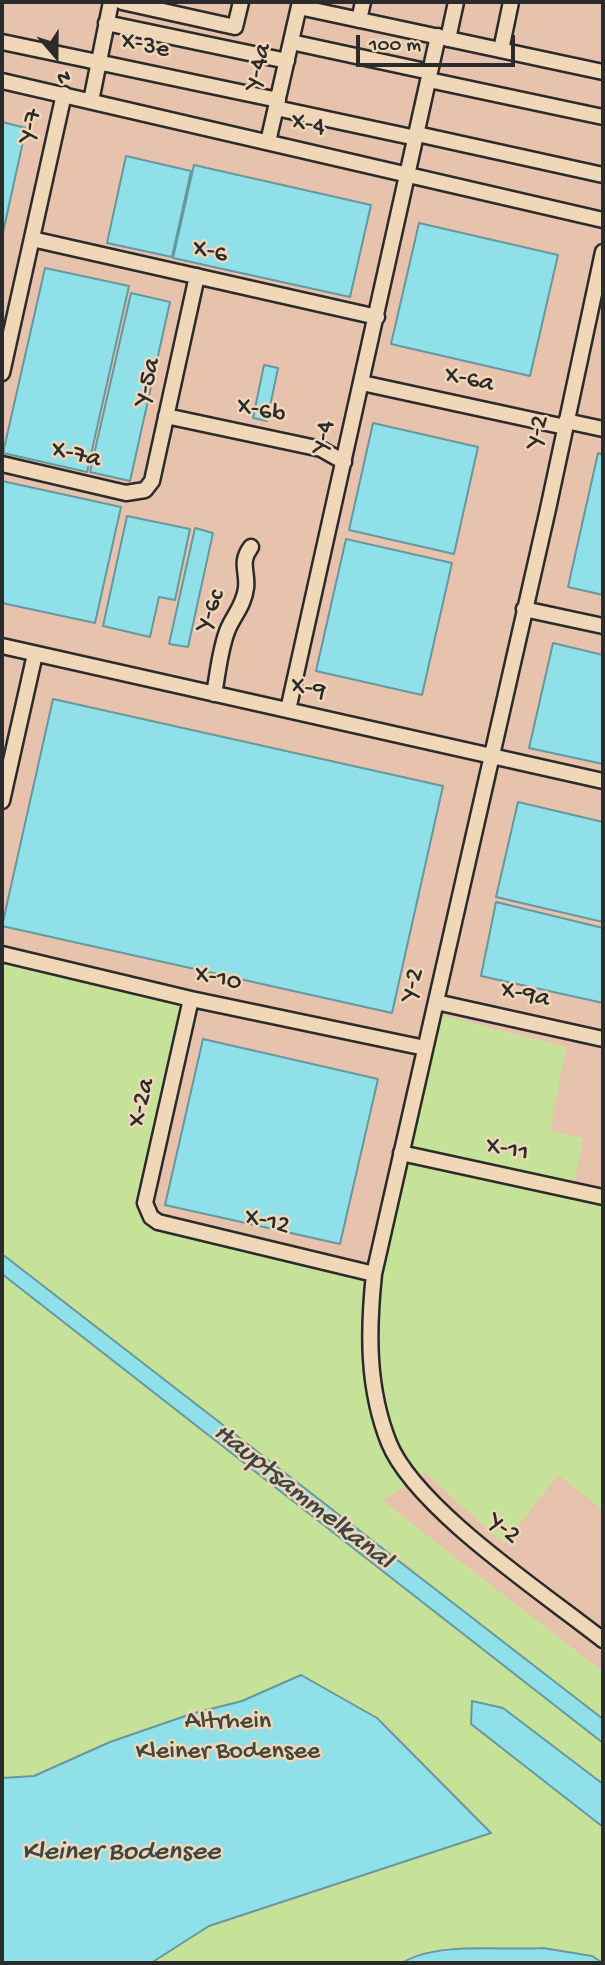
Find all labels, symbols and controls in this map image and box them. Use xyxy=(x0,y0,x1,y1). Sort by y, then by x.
north arrow xyxy=(21,21,91,91)
scale bar xyxy=(360,21,519,65)
street label: X-3e xyxy=(118,27,172,67)
text: 100 m xyxy=(369,34,421,59)
street label: Y-4a xyxy=(240,41,280,93)
text: N xyxy=(54,63,73,89)
street label: Y-7 xyxy=(13,106,51,146)
street label: X-4 xyxy=(288,107,328,145)
street label: X-6 xyxy=(189,234,231,272)
street label: Y-5a xyxy=(128,355,170,409)
street label: X-6a xyxy=(442,361,496,401)
street label: X-6b xyxy=(234,392,288,432)
street label: Y-2 xyxy=(520,413,558,451)
street label: Y-4 xyxy=(306,418,344,456)
street label: X-7a xyxy=(48,435,104,477)
street label: Y-6c xyxy=(190,586,234,636)
street label: X-9 xyxy=(287,671,329,709)
street label: X-10 xyxy=(192,960,244,1000)
street label: Y-2 xyxy=(395,965,433,1005)
street label: X-9a xyxy=(498,976,552,1016)
street label: X-2a xyxy=(122,1076,164,1130)
street label: X-11 xyxy=(483,1131,531,1171)
street label: X-12 xyxy=(241,1202,293,1244)
water label: Hauptsammelkanal xyxy=(205,1417,399,1579)
street label: Y-2 xyxy=(480,1508,526,1552)
park label: Altrhein Kleiner Bodensee xyxy=(136,1707,320,1768)
water label: Kleiner Bodensee xyxy=(22,1837,220,1871)

